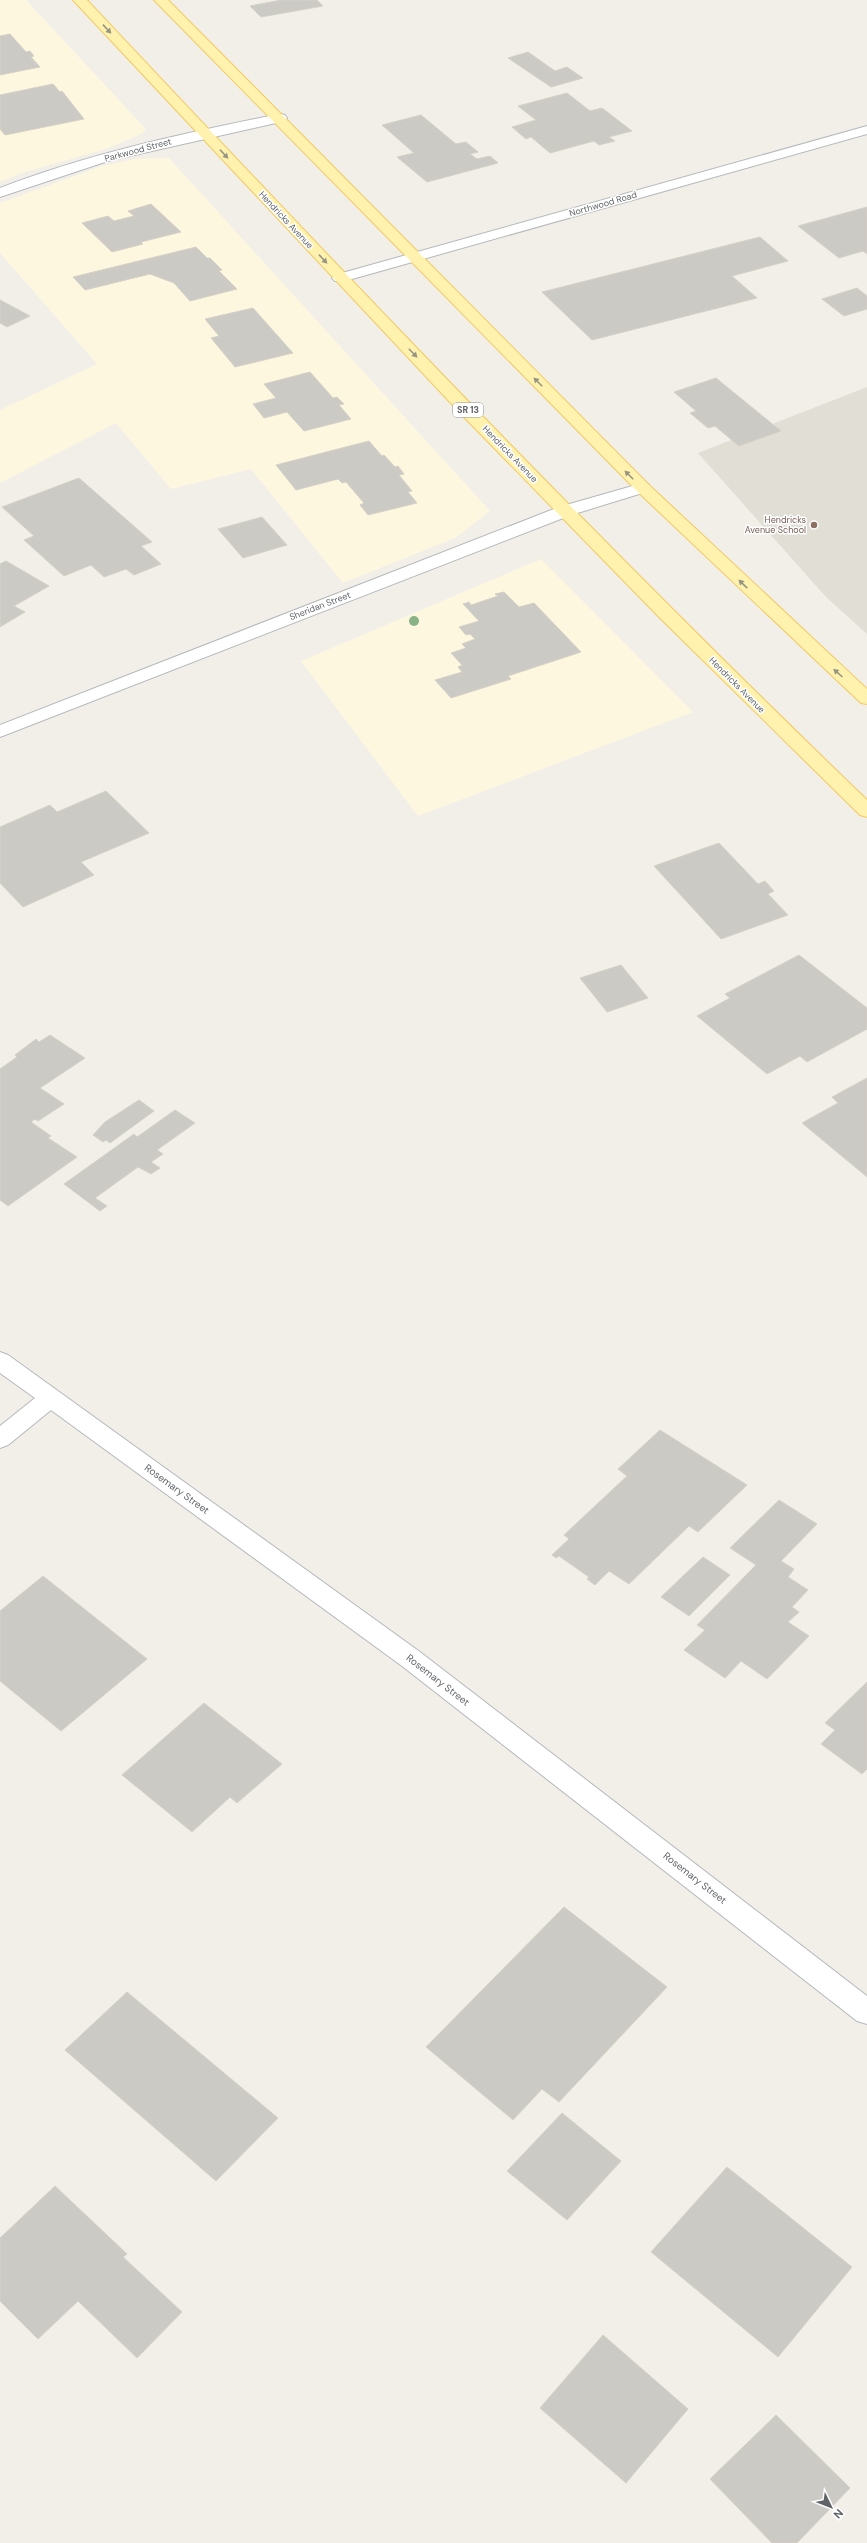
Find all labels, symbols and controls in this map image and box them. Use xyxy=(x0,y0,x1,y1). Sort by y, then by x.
one-way arrow xyxy=(102,23,111,34)
street label: Parkwood Street xyxy=(103,135,173,165)
one-way arrow xyxy=(219,150,228,159)
street label: Northwood Road xyxy=(568,188,639,219)
street label: Hendricks Avenue xyxy=(256,189,316,251)
one-way arrow xyxy=(318,254,327,264)
one-way arrow xyxy=(408,348,418,358)
one-way arrow xyxy=(533,377,543,387)
road number: SR 13 xyxy=(453,403,483,417)
street label: Hendricks Avenue xyxy=(480,423,540,485)
one-way arrow xyxy=(624,470,634,480)
place label: Hendricks Avenue School xyxy=(745,514,806,536)
marker: Hendricks Avenue School xyxy=(809,520,819,530)
one-way arrow xyxy=(738,579,748,589)
street label: Sheridan Street xyxy=(288,589,353,623)
street label: Hendricks Avenue xyxy=(706,654,768,716)
one-way arrow xyxy=(833,668,843,678)
street label: Rosemary Street xyxy=(142,1461,212,1517)
street label: Rosemary Street xyxy=(404,1651,472,1709)
street label: Rosemary Street xyxy=(661,1849,729,1907)
north arrow xyxy=(811,2487,851,2527)
text: N xyxy=(830,2506,846,2522)

